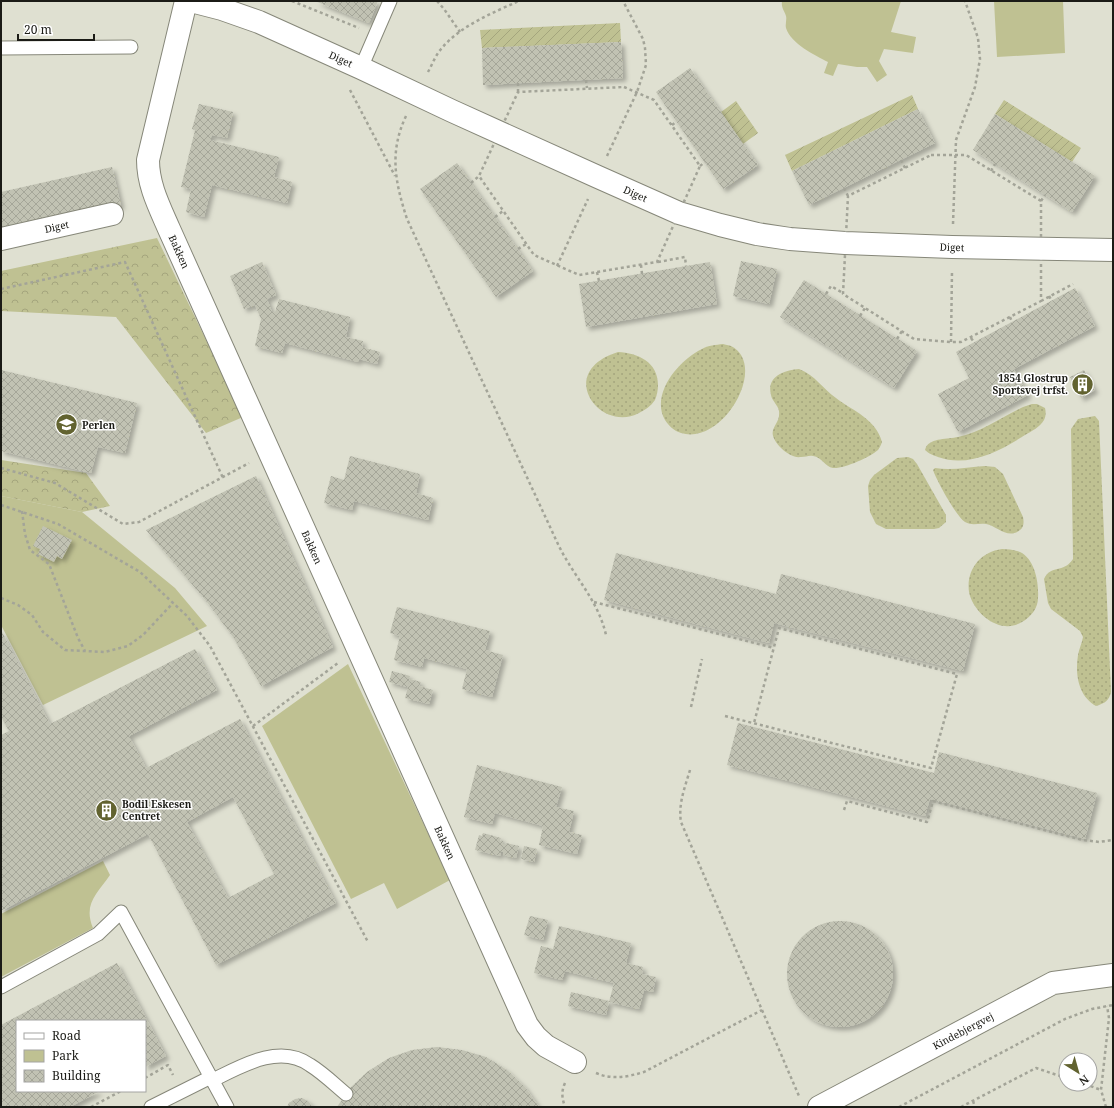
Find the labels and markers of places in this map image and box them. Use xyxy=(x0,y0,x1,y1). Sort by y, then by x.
place label: 1854 Glostrup Sportsvej trfst. xyxy=(993,371,1068,397)
building icon: 1854 Glostrup Sportsvej trfst. xyxy=(1070,371,1096,397)
school or university icon: Perlen xyxy=(54,412,80,438)
place label: Perlen xyxy=(82,418,116,432)
building icon: Bodil Eskesen Centret xyxy=(93,797,119,823)
place label: Bodil Eskesen Centret xyxy=(122,797,192,823)

